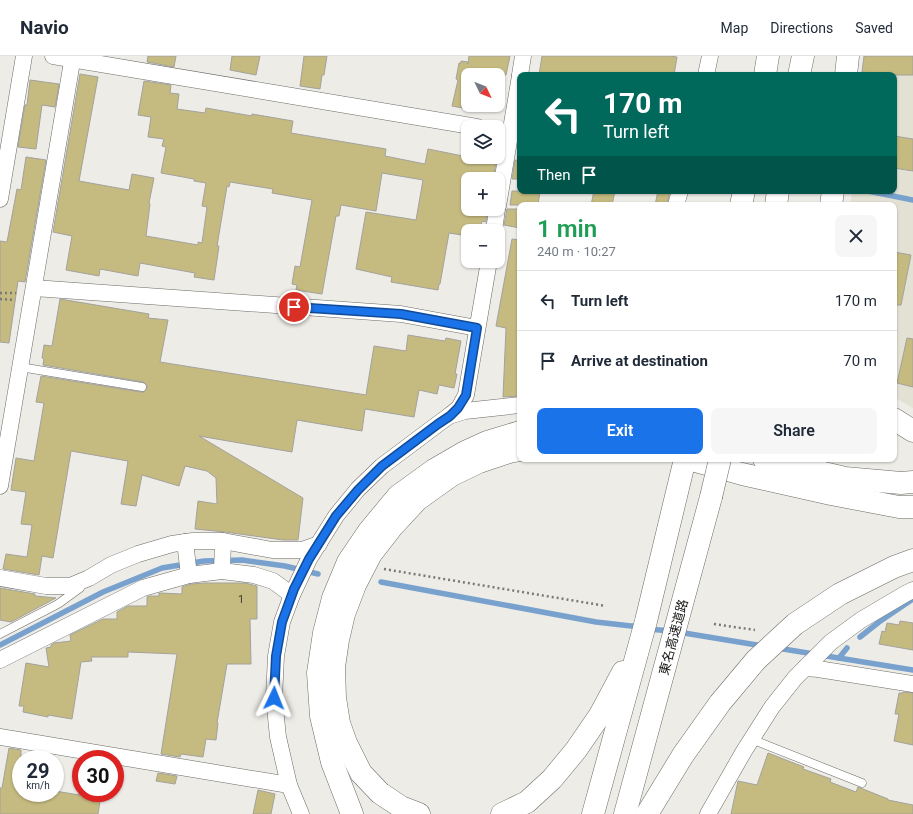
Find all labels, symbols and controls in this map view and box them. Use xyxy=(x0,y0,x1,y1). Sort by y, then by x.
text: Navio xyxy=(20,16,69,39)
text: Map xyxy=(721,20,748,36)
text: Directions xyxy=(770,20,833,36)
text: Saved xyxy=(855,20,893,36)
north arrow xyxy=(461,68,505,112)
map controls xyxy=(461,68,505,268)
text: 170 m xyxy=(603,87,682,120)
icon: left xyxy=(537,88,589,140)
button: layers xyxy=(461,120,505,164)
text: Turn left xyxy=(603,121,669,142)
icon: arrive xyxy=(578,164,600,186)
text: Then xyxy=(537,166,570,184)
button: + xyxy=(461,172,505,216)
text: 1 min xyxy=(537,215,597,243)
button: close xyxy=(835,215,877,257)
button: − xyxy=(461,224,505,268)
text: 240 m · 10:27 xyxy=(537,244,616,259)
pin xyxy=(277,290,311,324)
icon: left xyxy=(537,290,559,312)
text: Turn left xyxy=(571,292,628,310)
text: 170 m xyxy=(835,292,877,310)
icon: arrive xyxy=(283,296,305,318)
icon: arrive xyxy=(537,350,559,372)
text: Arrive at destination xyxy=(571,352,708,370)
text: 70 m xyxy=(843,352,877,370)
button: Exit xyxy=(537,408,703,454)
button: Share xyxy=(711,408,877,454)
house number: 1 xyxy=(238,593,244,606)
street label: 東名高速道路 xyxy=(656,598,691,677)
position arrow xyxy=(253,677,295,719)
speed limit sign: 30 xyxy=(72,750,124,802)
text: 29 xyxy=(27,759,49,783)
text: km/h xyxy=(26,780,50,791)

